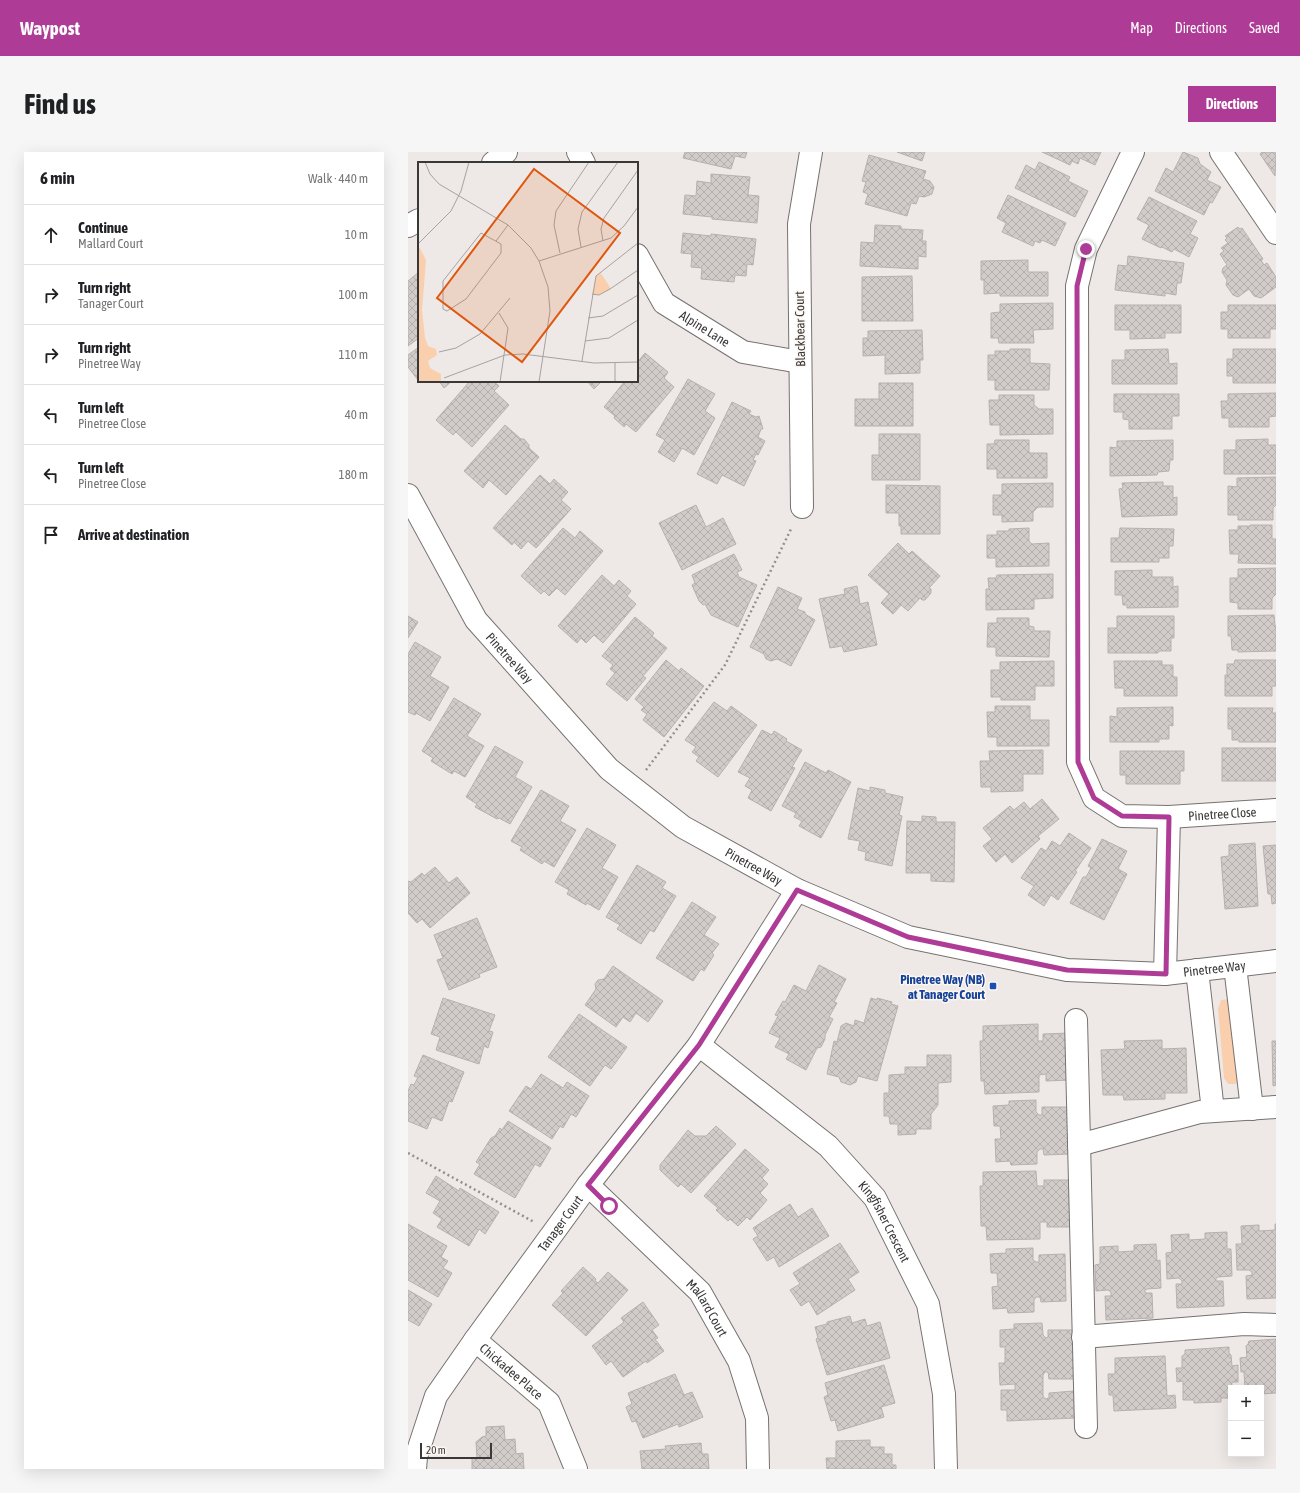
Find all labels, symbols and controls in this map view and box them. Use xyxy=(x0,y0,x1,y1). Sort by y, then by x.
text: Waypost xyxy=(20,17,80,39)
text: Map xyxy=(1130,20,1153,36)
text: Directions xyxy=(1175,20,1227,36)
text: Saved xyxy=(1249,20,1280,36)
button: Directions xyxy=(1188,86,1276,122)
text: Find us xyxy=(24,88,96,120)
inset map xyxy=(418,162,638,382)
text: 6 min xyxy=(40,168,75,188)
text: Walk · 440 m xyxy=(308,171,368,186)
text: Continue xyxy=(78,219,128,236)
icon: ahead xyxy=(40,224,62,246)
text: 10 m xyxy=(345,227,368,242)
text: Mallard Court xyxy=(78,236,143,251)
route end xyxy=(1077,240,1095,258)
text: Turn right xyxy=(78,279,131,296)
icon: right xyxy=(40,284,62,306)
text: 100 m xyxy=(339,287,368,302)
street label: Blackbear Court xyxy=(792,291,808,367)
text: Tanager Court xyxy=(78,296,144,311)
street label: Alpine Lane xyxy=(677,307,733,350)
text: Turn right xyxy=(78,339,131,356)
icon: right xyxy=(40,344,62,366)
text: 110 m xyxy=(339,347,368,362)
text: Pinetree Way xyxy=(78,356,141,371)
text: Turn left xyxy=(78,399,124,416)
icon: left xyxy=(40,404,62,426)
text: 40 m xyxy=(345,407,368,422)
text: Pinetree Close xyxy=(78,416,146,431)
text: Turn left xyxy=(78,459,124,476)
icon: left xyxy=(40,464,62,486)
text: 180 m xyxy=(339,467,368,482)
text: Pinetree Close xyxy=(78,476,146,491)
icon: arrive xyxy=(40,524,62,546)
text: Arrive at destination xyxy=(78,526,189,543)
street label: Pinetree Way xyxy=(483,629,537,687)
street label: Pinetree Close xyxy=(1188,804,1257,823)
street label: Pinetree Way xyxy=(723,844,786,888)
street label: Pinetree Way xyxy=(1182,957,1247,979)
place label: Pinetree Way (NB) at Tanager Court xyxy=(900,972,985,1002)
marker: Pinetree Way (NB) at Tanager Court xyxy=(988,981,998,991)
street label: Kingfisher Crescent xyxy=(856,1178,913,1265)
street label: Tanager Court xyxy=(535,1192,586,1254)
route start xyxy=(600,1197,618,1215)
street label: Mallard Court xyxy=(684,1276,731,1339)
street label: Chickadee Place xyxy=(477,1340,546,1402)
map controls xyxy=(1228,1385,1264,1457)
button: + xyxy=(1228,1385,1264,1421)
button: − xyxy=(1228,1421,1264,1457)
scale bar xyxy=(420,1441,492,1460)
text: 20 m xyxy=(426,1444,446,1456)

